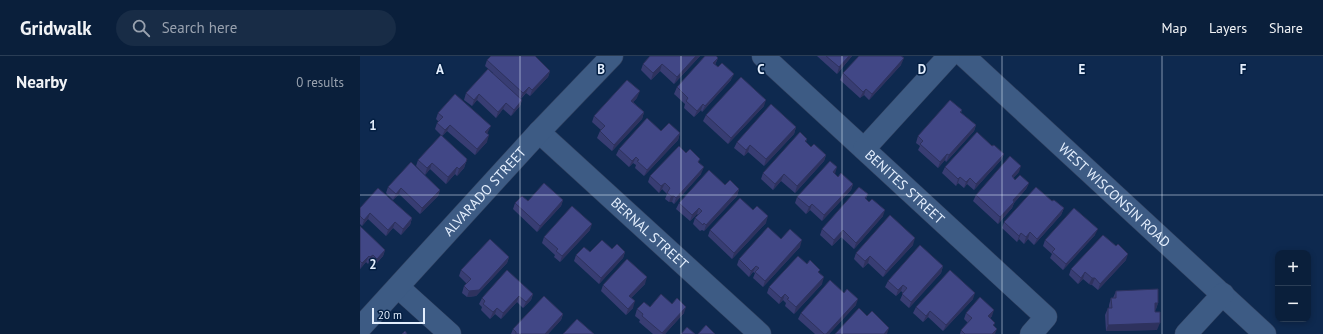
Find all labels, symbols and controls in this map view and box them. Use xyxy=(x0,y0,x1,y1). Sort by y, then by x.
search box xyxy=(116,10,396,46)
text: Gridwalk xyxy=(20,16,92,40)
icon: search xyxy=(130,17,152,39)
text: Search here xyxy=(162,18,237,37)
text: Map xyxy=(1161,19,1187,37)
text: Layers xyxy=(1209,19,1247,37)
text: Share xyxy=(1269,19,1303,37)
text: A xyxy=(436,61,444,78)
text: B xyxy=(597,61,605,78)
text: C xyxy=(757,61,765,78)
text: D xyxy=(918,61,926,78)
text: E xyxy=(1079,61,1086,78)
text: F xyxy=(1240,61,1247,78)
text: Nearby xyxy=(16,71,67,93)
text: 0 results xyxy=(296,74,344,91)
text: 1 xyxy=(369,117,377,134)
street label: WEST WISCONSIN ROAD xyxy=(1055,139,1174,251)
street label: ALVARADO STREET xyxy=(439,143,530,240)
street label: BENITES STREET xyxy=(861,146,949,228)
street label: BERNAL STREET xyxy=(607,193,692,273)
map controls xyxy=(1275,250,1311,322)
button: + xyxy=(1275,250,1311,286)
text: 2 xyxy=(369,256,377,273)
button: − xyxy=(1275,286,1311,322)
scale bar xyxy=(372,306,425,325)
text: 20 m xyxy=(378,308,402,322)

